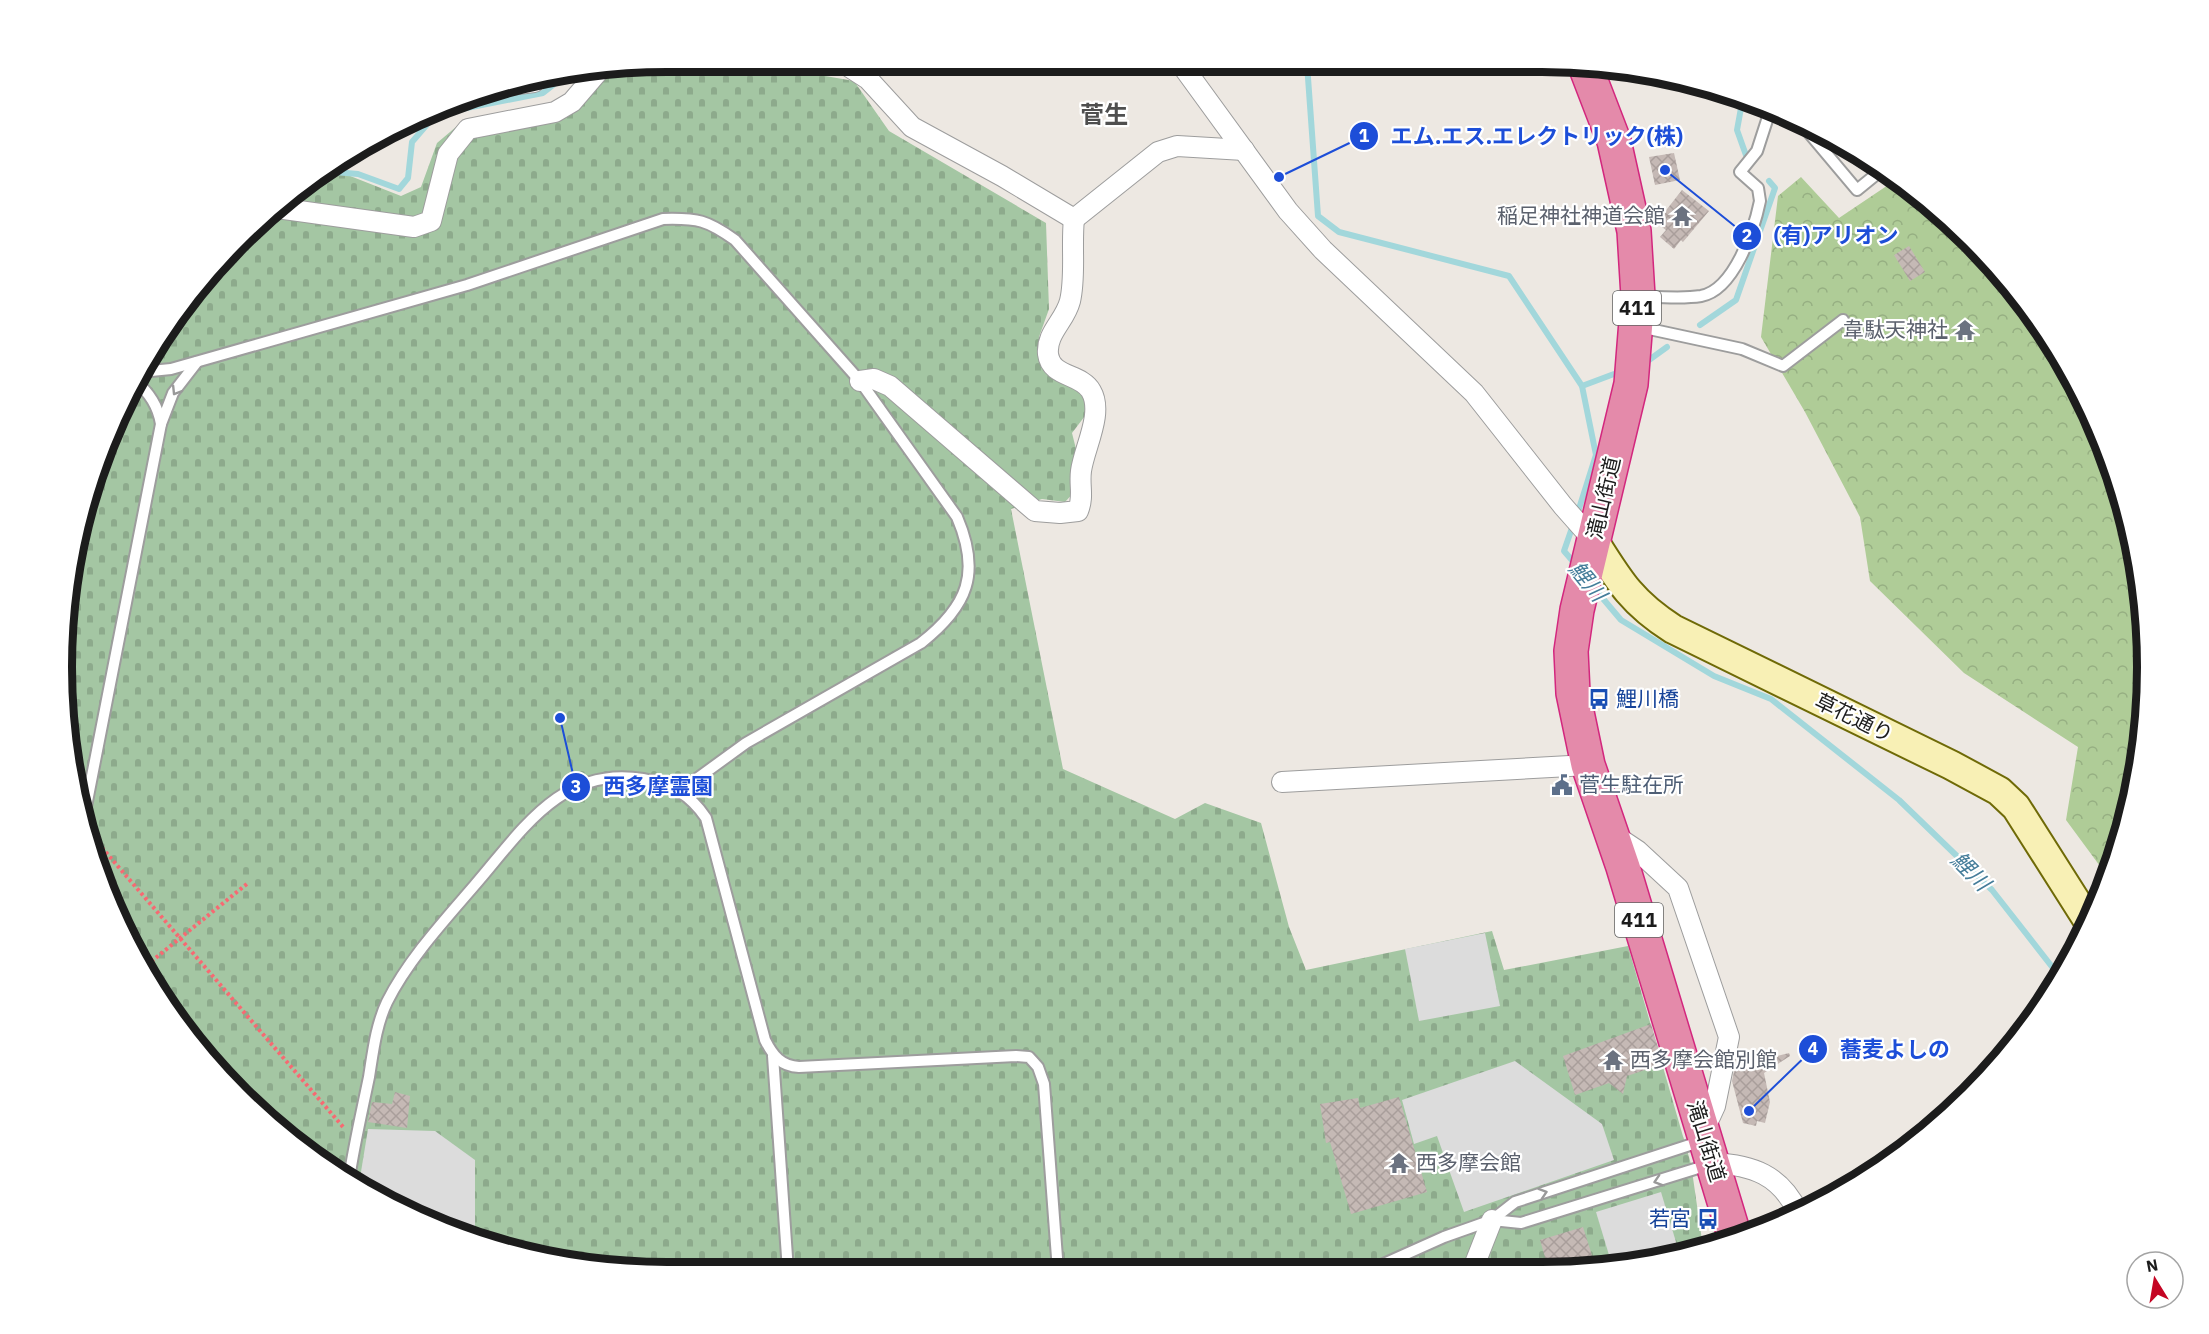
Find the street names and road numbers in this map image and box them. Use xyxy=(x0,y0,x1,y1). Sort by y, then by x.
road number: 411 xyxy=(1613,291,1661,325)
street label: 滝山街道 xyxy=(1580,454,1626,542)
street label: 草花通り xyxy=(1811,686,1898,748)
road number: 411 xyxy=(1615,903,1663,937)
street label: 滝山街道 xyxy=(1681,1096,1733,1185)

